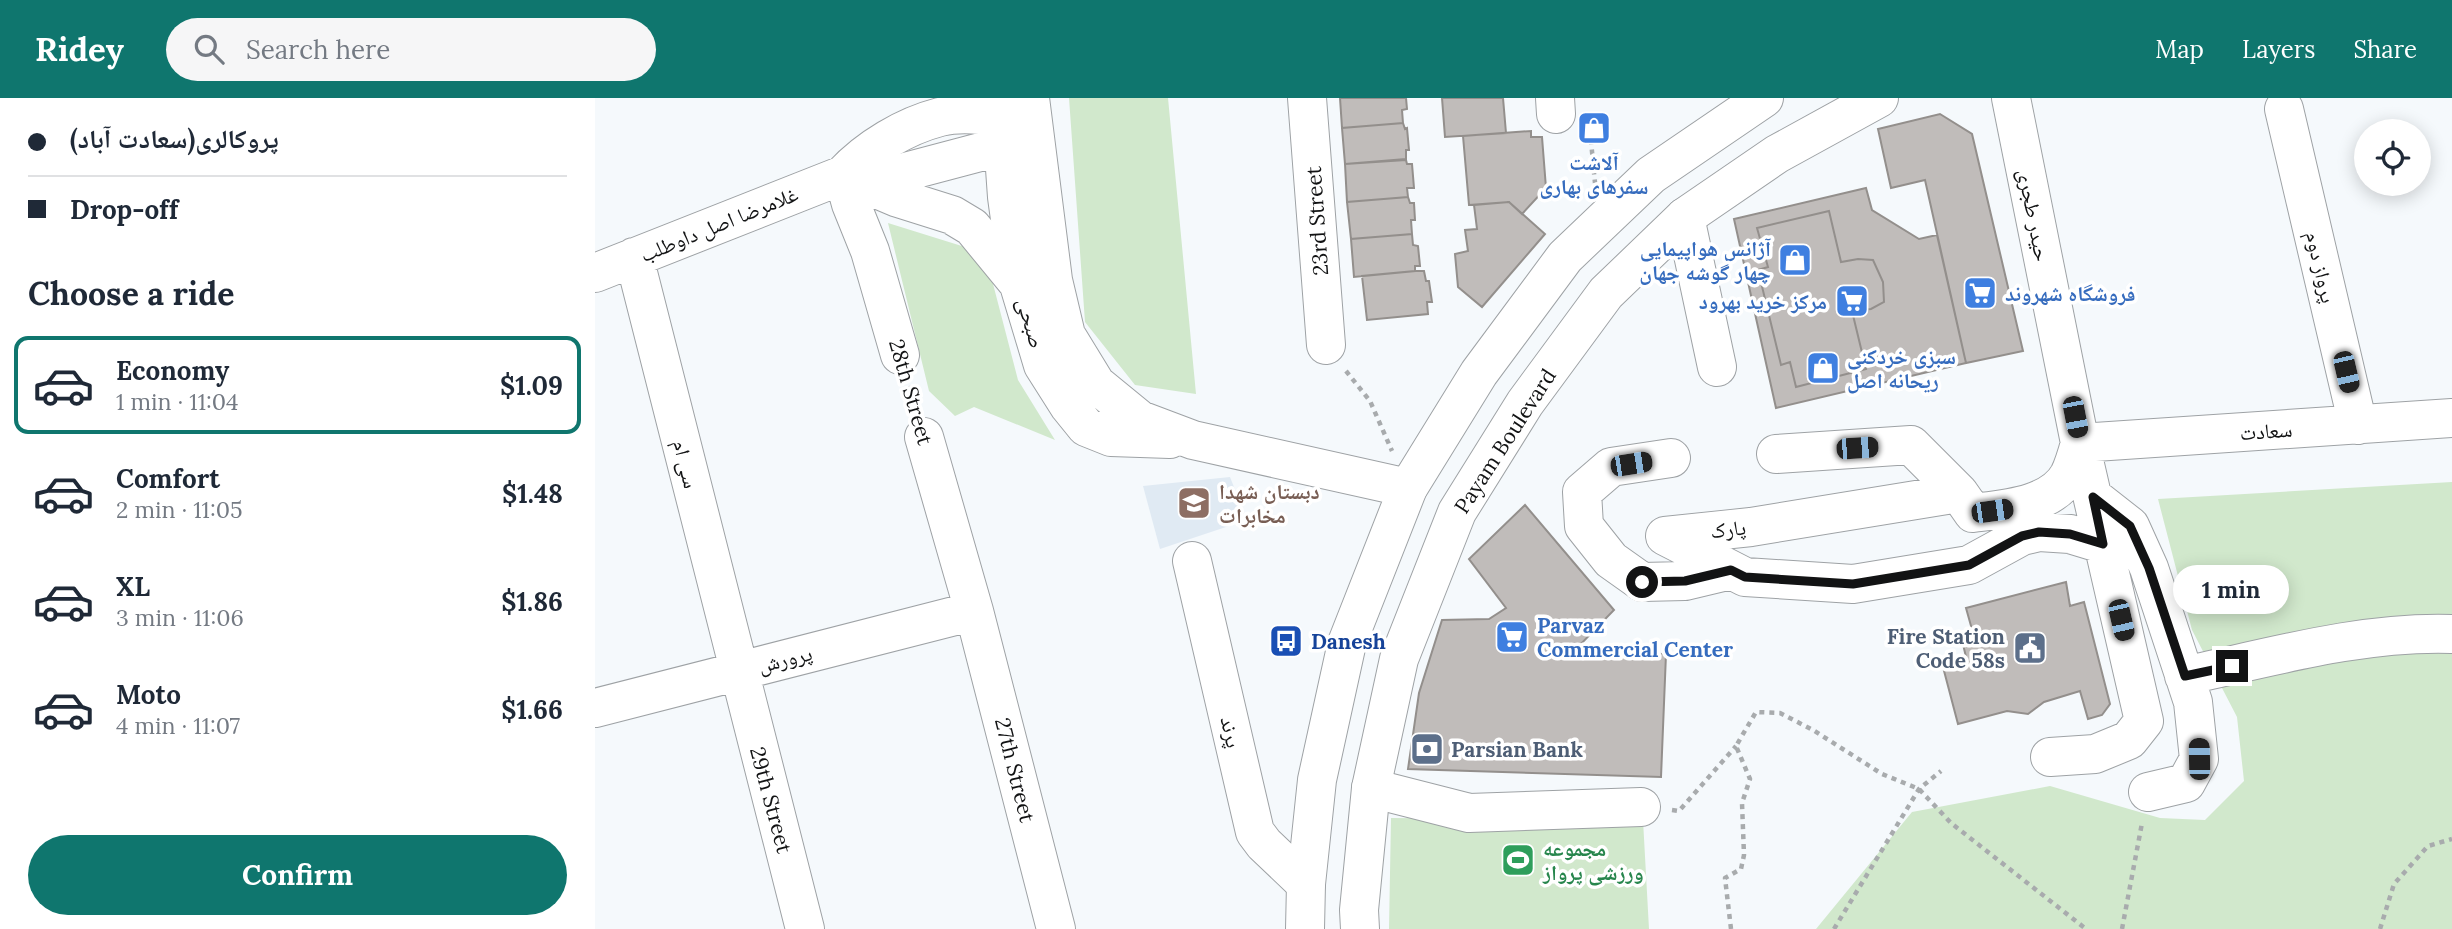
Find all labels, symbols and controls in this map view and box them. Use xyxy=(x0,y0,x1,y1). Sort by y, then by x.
search box xyxy=(166,18,656,81)
text: Ridey xyxy=(35,28,124,70)
icon: search xyxy=(190,30,228,68)
text: Search here xyxy=(246,33,390,66)
text: Map xyxy=(2155,34,2204,65)
text: Layers xyxy=(2242,34,2315,65)
text: Share xyxy=(2353,34,2417,65)
shop icon: آلاشت سفرهای بهاری xyxy=(1575,109,1613,147)
map controls xyxy=(2354,119,2431,196)
button: locate xyxy=(2354,119,2431,196)
text: پروکالری(سعادت آباد) xyxy=(70,122,279,155)
place label: آلاشت سفرهای بهاری xyxy=(1540,149,1648,200)
street label: 23rd Street xyxy=(1300,165,1334,276)
street label: حیدر طجری xyxy=(2012,166,2056,264)
street label: غلامرضا اصل داوطلب xyxy=(636,180,802,268)
text: Drop-off xyxy=(70,193,178,226)
street label: پرواز دوم xyxy=(2299,228,2342,306)
place label: آژانس هواپیمایی چهار گوشه جهان xyxy=(1639,235,1771,286)
shop icon: آژانس هواپیمایی چهار گوشه جهان xyxy=(1776,241,1814,279)
text: Choose a ride xyxy=(28,273,235,314)
supermarket icon: فروشگاه شهروند xyxy=(1961,274,1999,312)
place label: فروشگاه شهروند xyxy=(2005,280,2135,307)
supermarket icon: مرکز خرید بهرود xyxy=(1833,282,1871,320)
place label: مرکز خرید بهرود xyxy=(1699,288,1827,315)
street label: صبحی xyxy=(1011,295,1051,351)
street label: 28th Street xyxy=(883,336,939,449)
place label: سبزی خردکنی ریحانه اصل xyxy=(1847,343,1956,394)
shop icon: سبزی خردکنی ریحانه اصل xyxy=(1804,349,1842,387)
car xyxy=(2332,349,2361,395)
icon: car xyxy=(32,354,95,417)
text: Economy xyxy=(116,354,229,387)
street label: Payam Boulevard xyxy=(1448,364,1562,518)
text: $1.09 xyxy=(500,369,563,402)
text: 1 min · 11:04 xyxy=(116,387,239,416)
car xyxy=(2061,394,2090,440)
street label: سعادت xyxy=(2239,416,2293,446)
car xyxy=(1836,436,1879,460)
street label: سی ام xyxy=(666,437,705,491)
car xyxy=(1609,450,1654,478)
icon: car xyxy=(32,462,95,525)
text: Comfort xyxy=(116,462,220,495)
text: $1.48 xyxy=(502,477,563,510)
place label: دبستان شهدا مخابرات xyxy=(1219,478,1320,529)
school or university icon: دبستان شهدا مخابرات xyxy=(1175,484,1213,522)
text: 2 min · 11:05 xyxy=(116,495,243,524)
car xyxy=(1970,498,2015,524)
street label: پارک xyxy=(1709,513,1747,545)
callout: 1 min xyxy=(2174,564,2290,614)
route start xyxy=(1626,566,1658,598)
icon: car xyxy=(32,570,95,633)
text: XL xyxy=(116,570,150,603)
text: 1 min xyxy=(2202,575,2260,604)
text: $1.86 xyxy=(501,585,563,618)
car xyxy=(2107,597,2136,643)
text: 3 min · 11:06 xyxy=(116,603,244,632)
place label: Parvaz Commercial Center xyxy=(1537,612,1733,663)
supermarket icon: Parvaz Commercial Center xyxy=(1493,618,1531,656)
bus stop icon: Danesh xyxy=(1267,622,1305,660)
place label: Fire Station Code 58s xyxy=(1887,623,2005,674)
place label: Danesh xyxy=(1311,628,1386,655)
public building icon: Fire Station Code 58s xyxy=(2011,629,2049,667)
street label: پرورش xyxy=(755,639,815,679)
route end xyxy=(2216,650,2248,682)
icon: car xyxy=(32,678,95,741)
text: Moto xyxy=(116,678,181,711)
text: $1.66 xyxy=(501,693,563,726)
text: 4 min · 11:07 xyxy=(116,711,240,740)
street label: پرند xyxy=(1214,714,1248,750)
street label: 27th Street xyxy=(989,715,1041,826)
bank icon: Parsian Bank xyxy=(1408,730,1446,768)
place label: Parsian Bank xyxy=(1451,736,1583,763)
car xyxy=(2189,738,2210,780)
street label: 29th Street xyxy=(744,744,798,857)
button: Confirm xyxy=(28,835,567,915)
place label: مجموعه ورزشی پرواز xyxy=(1542,835,1644,886)
sports icon: مجموعه ورزشی پرواز xyxy=(1499,841,1537,879)

